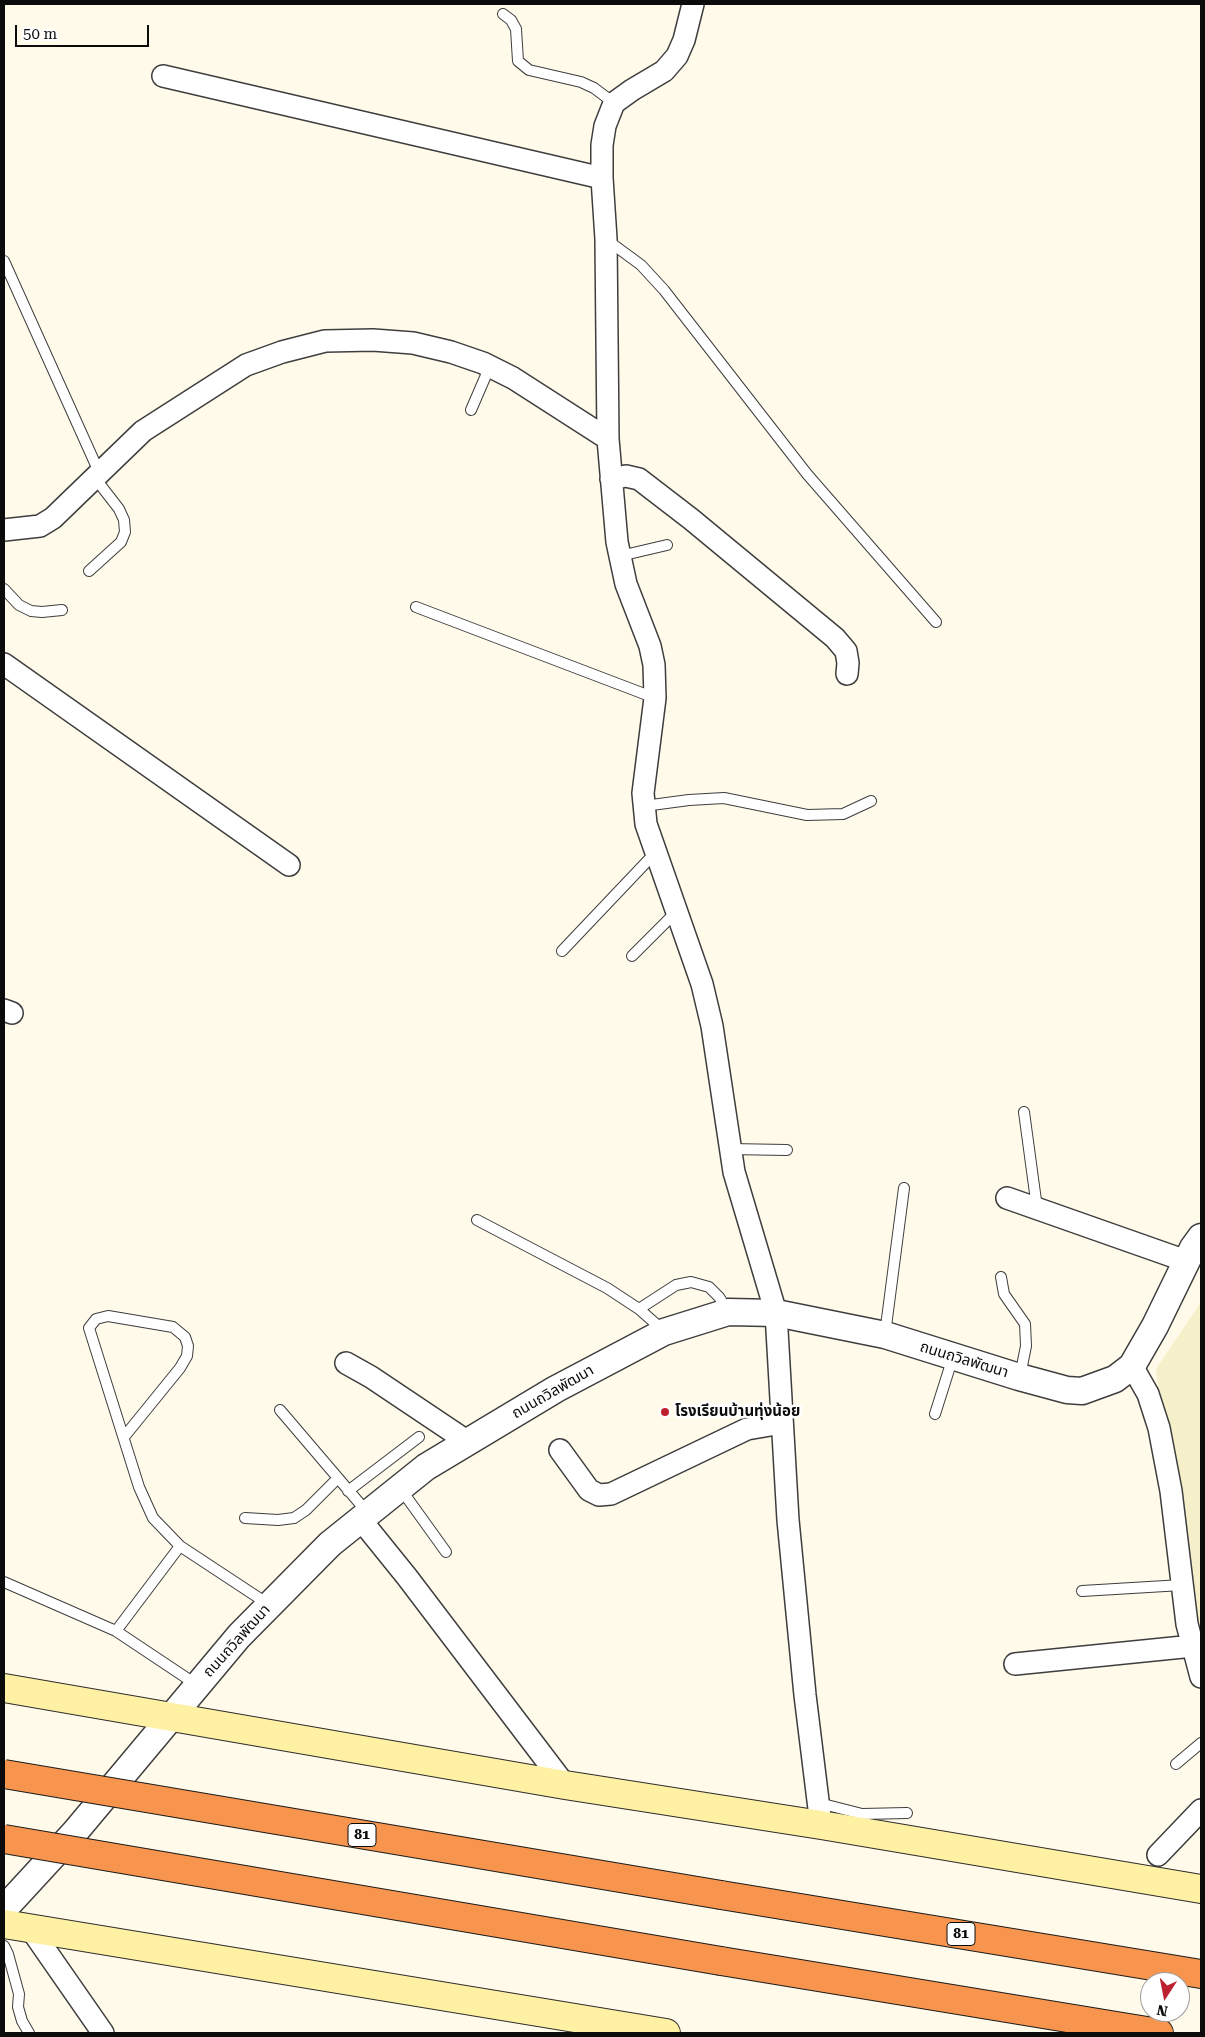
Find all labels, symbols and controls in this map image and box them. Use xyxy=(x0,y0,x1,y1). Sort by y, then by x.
scale bar xyxy=(18,15,151,47)
text: 50 m xyxy=(23,25,57,43)
street label: ถนนถวิลพัฒนา xyxy=(918,1338,1010,1382)
street label: ถนนถวิลพัฒนา xyxy=(509,1361,597,1423)
place label: โรงเรียนบ้านทุ่งน้อย xyxy=(675,1403,800,1421)
marker: โรงเรียนบ้านทุ่งน้อย xyxy=(659,1406,671,1418)
street label: ถนนถวิลพัฒนา xyxy=(200,1601,274,1681)
road number: 81 xyxy=(348,1824,376,1846)
road number: 81 xyxy=(947,1922,975,1946)
north arrow xyxy=(1140,1972,1190,2022)
text: N xyxy=(1156,2002,1169,2020)

